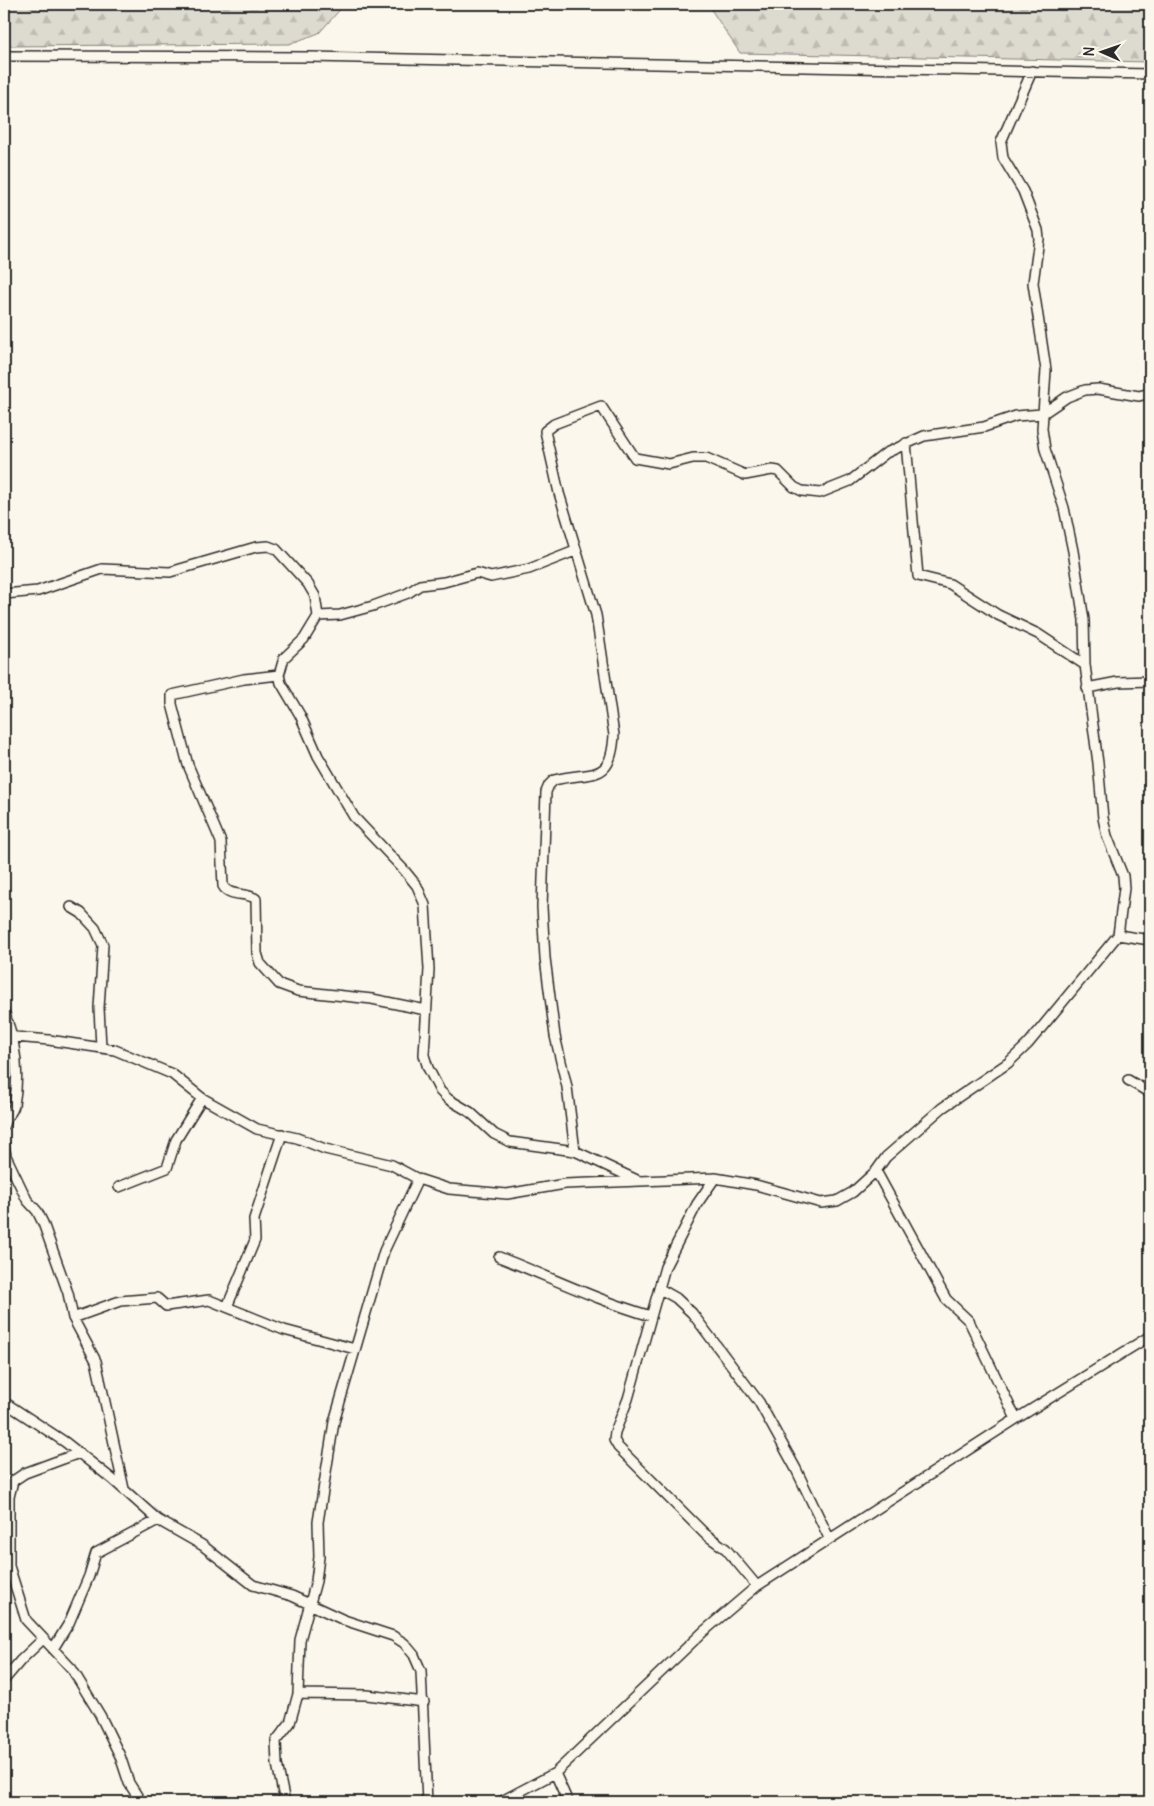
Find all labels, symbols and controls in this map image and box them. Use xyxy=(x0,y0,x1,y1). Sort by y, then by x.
north arrow xyxy=(1076,28,1126,78)
text: N xyxy=(1080,46,1098,57)

